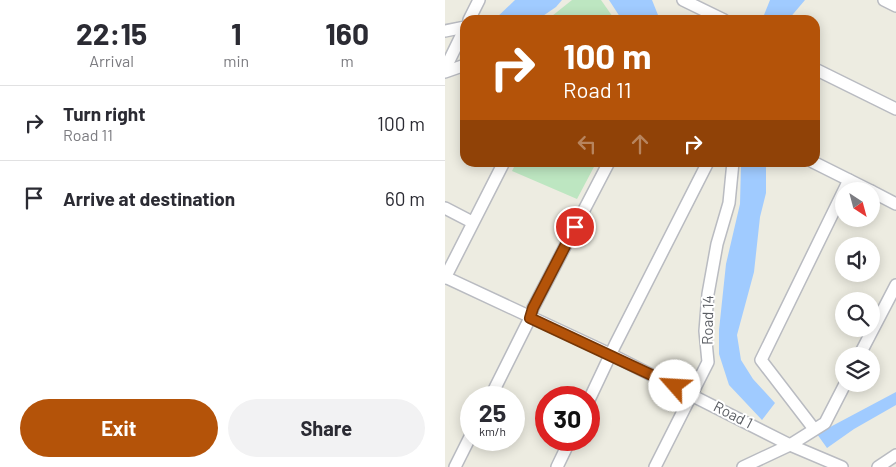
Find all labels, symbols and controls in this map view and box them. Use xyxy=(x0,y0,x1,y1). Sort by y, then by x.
text: 22:15 xyxy=(76,15,147,51)
text: 1 xyxy=(231,15,242,51)
text: 160 xyxy=(325,15,369,51)
text: 100 m xyxy=(563,34,652,76)
icon: right xyxy=(480,35,545,100)
text: Arrival xyxy=(89,51,134,70)
text: min xyxy=(223,51,249,70)
text: m xyxy=(340,51,354,70)
text: Road 11 xyxy=(563,76,632,102)
text: Turn right xyxy=(63,102,145,125)
icon: right xyxy=(20,109,48,137)
text: 100 m xyxy=(377,112,425,135)
text: Road 11 xyxy=(63,125,113,144)
icon: left xyxy=(573,130,601,158)
icon: ahead xyxy=(626,130,654,158)
icon: right xyxy=(679,130,707,158)
north arrow xyxy=(835,182,880,228)
map controls xyxy=(835,182,880,392)
icon: arrive xyxy=(20,184,48,212)
text: Arrive at destination xyxy=(63,187,235,210)
text: 60 m xyxy=(385,187,425,210)
pin xyxy=(554,206,596,248)
icon: arrive xyxy=(561,213,589,241)
button: sound xyxy=(835,237,880,282)
button: search xyxy=(835,292,880,337)
street label: Road 14 xyxy=(698,295,716,345)
button: layers xyxy=(835,347,880,392)
position arrow xyxy=(648,359,700,411)
speed limit sign: 30 xyxy=(535,386,600,451)
text: 25 xyxy=(479,397,506,427)
street label: Road 1 xyxy=(711,397,756,432)
button: Exit xyxy=(20,399,218,457)
button: Share xyxy=(228,399,425,457)
text: km/h xyxy=(479,424,506,438)

